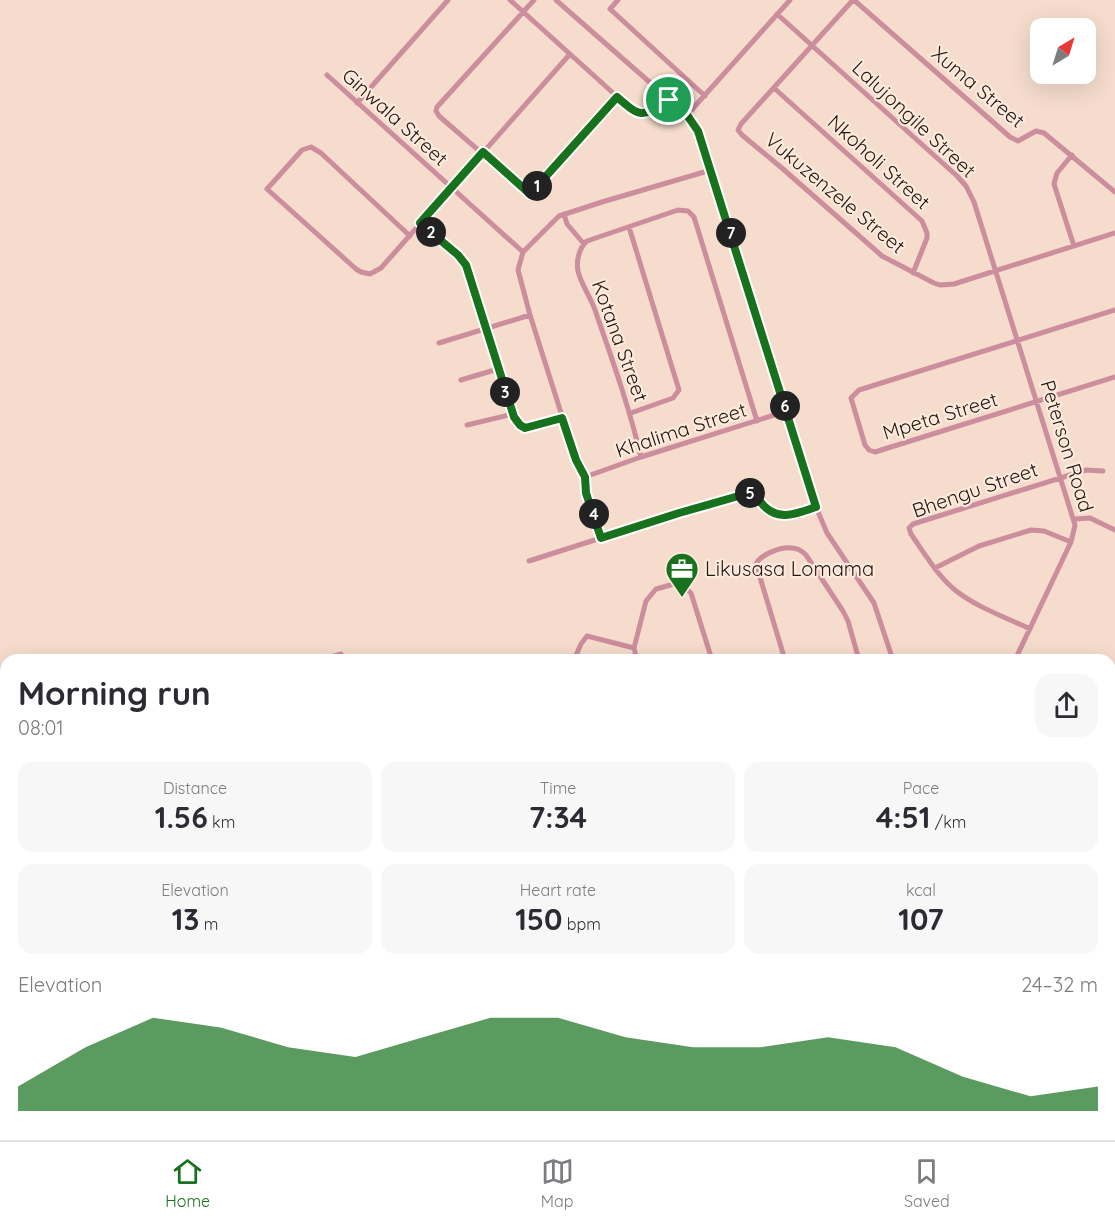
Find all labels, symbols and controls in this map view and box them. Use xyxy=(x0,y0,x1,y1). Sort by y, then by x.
north arrow xyxy=(1030,18,1096,84)
map controls xyxy=(1030,18,1096,84)
street label: Xuma Street xyxy=(927,40,1030,133)
street label: Lalujongile Street xyxy=(847,55,982,183)
street label: Ginwala Street xyxy=(337,63,454,171)
pin xyxy=(643,74,694,125)
icon: arrive xyxy=(652,83,685,116)
street label: Nkoholi Street xyxy=(823,109,936,214)
street label: Vukuzenzele Street xyxy=(760,127,911,259)
pin: 1 xyxy=(522,171,552,201)
text: 1 xyxy=(534,176,540,196)
pin: 2 xyxy=(416,217,446,247)
pin: 7 xyxy=(716,218,746,248)
text: 2 xyxy=(426,222,436,242)
text: 7 xyxy=(727,223,735,243)
street label: Kotana Street xyxy=(587,276,654,405)
pin: 3 xyxy=(490,377,520,407)
street label: Peterson Road xyxy=(1036,377,1099,515)
text: 3 xyxy=(501,382,509,402)
street label: Mpeta Street xyxy=(879,386,1001,445)
pin: 6 xyxy=(770,391,800,421)
text: 6 xyxy=(781,396,789,416)
street label: Khalima Street xyxy=(612,397,750,462)
street label: Bhengu Street xyxy=(909,456,1041,523)
pin: 5 xyxy=(735,478,765,508)
text: 5 xyxy=(745,483,755,503)
pin: 4 xyxy=(579,499,609,529)
text: 4 xyxy=(589,504,599,524)
office icon: Likusasa Lomama xyxy=(664,551,700,598)
place label: Likusasa Lomama xyxy=(705,556,874,581)
text: Morning run xyxy=(18,672,211,713)
button: share xyxy=(1035,674,1098,737)
text: 08:01 xyxy=(18,715,64,740)
text: Distance xyxy=(163,778,227,798)
text: Time xyxy=(540,778,576,798)
text: Pace xyxy=(903,778,939,798)
text: 1.56 xyxy=(155,798,208,836)
text: 7:34 xyxy=(529,798,587,836)
text: 4:51 xyxy=(876,798,930,836)
text: km xyxy=(208,812,235,832)
text: /km xyxy=(930,812,966,832)
text: Elevation xyxy=(161,880,229,900)
text: Heart rate xyxy=(520,880,596,900)
text: kcal xyxy=(906,880,936,900)
text: 13 xyxy=(172,900,199,938)
text: 150 xyxy=(515,900,563,938)
text: 107 xyxy=(898,900,944,938)
text: m xyxy=(199,914,218,934)
text: bpm xyxy=(563,914,601,934)
text: Elevation xyxy=(18,972,102,997)
text: 24–32 m xyxy=(1021,972,1098,997)
tab: Home xyxy=(165,1155,210,1211)
tab: Map xyxy=(541,1155,574,1211)
tab: Saved xyxy=(904,1155,950,1211)

